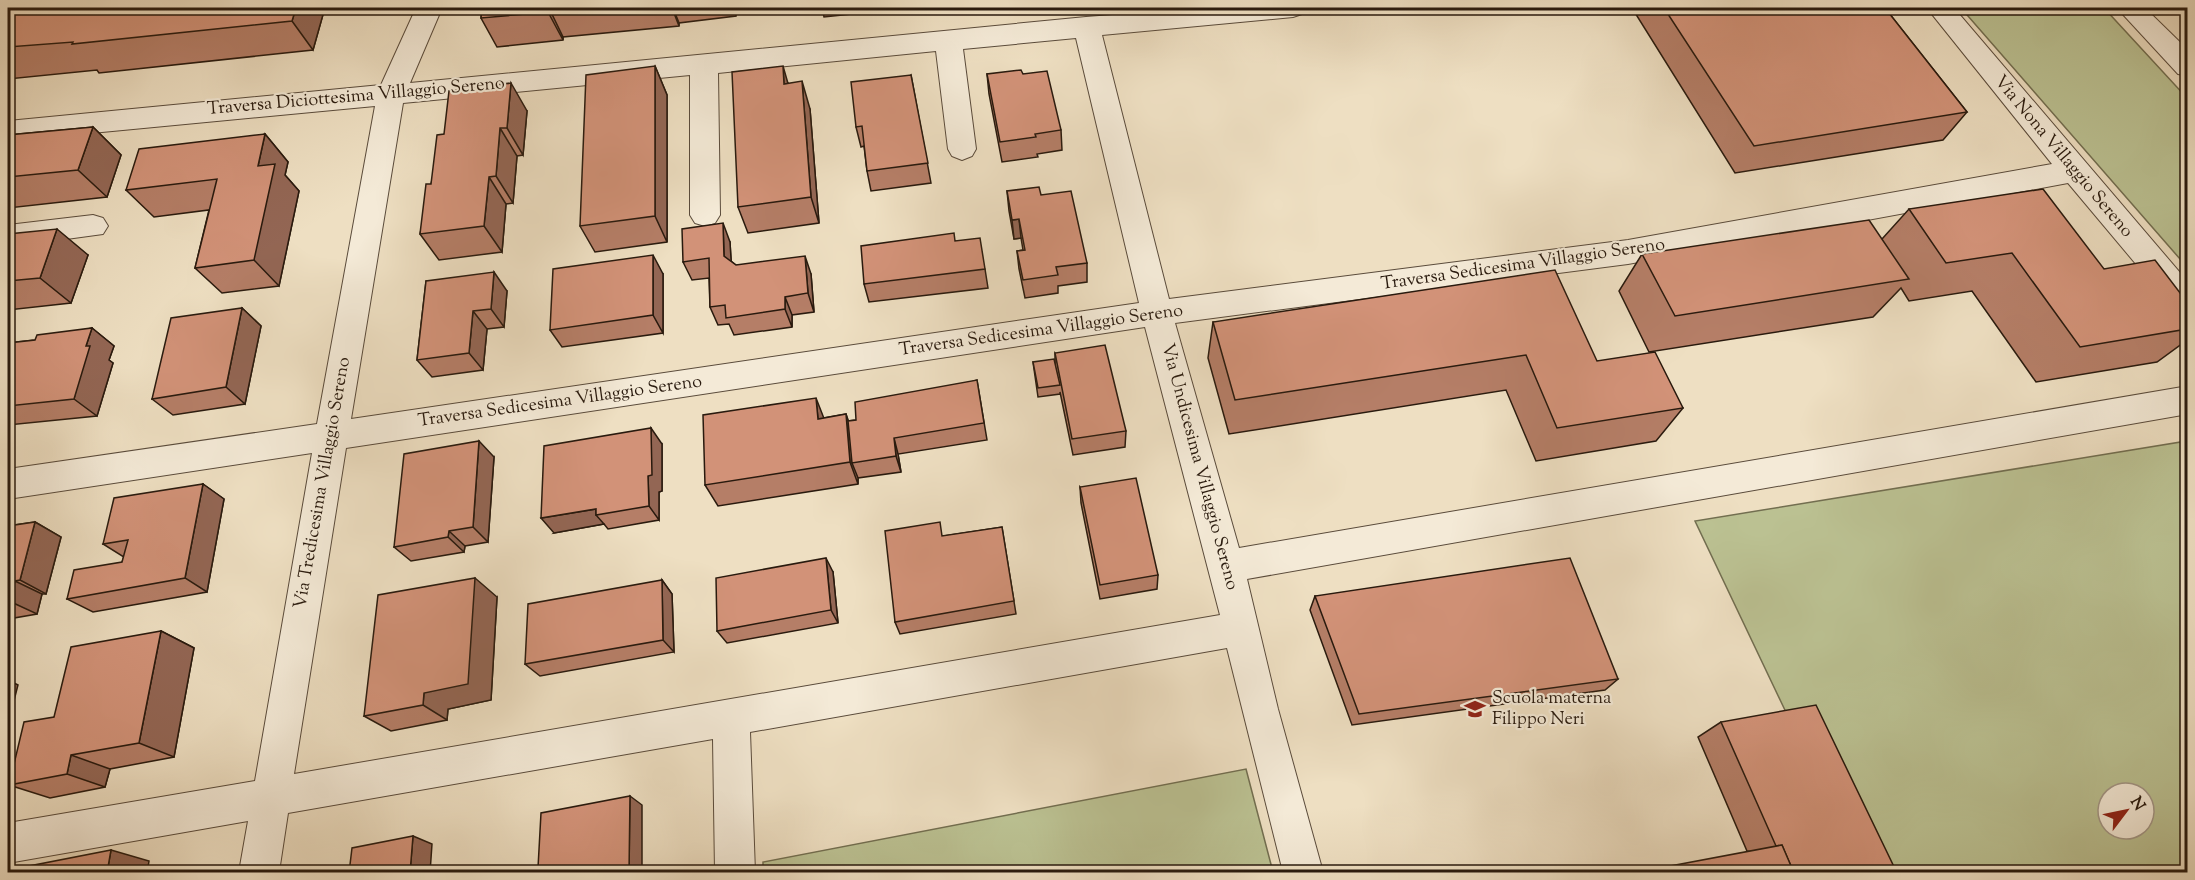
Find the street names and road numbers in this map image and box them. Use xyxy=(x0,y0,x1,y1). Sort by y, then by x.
street label: Via Nona Villaggio Sereno xyxy=(1987,70,2139,244)
street label: Traversa Diciottesima Villaggio Sereno xyxy=(206,71,506,123)
street label: Traversa Sedicesima Villaggio Sereno xyxy=(1379,232,1667,298)
street label: Traversa Sedicesima Villaggio Sereno xyxy=(897,298,1185,364)
street label: Via Undicesima Villaggio Sereno xyxy=(1154,341,1244,593)
street label: Via Tredicesima Villaggio Sereno xyxy=(288,355,358,611)
street label: Traversa Sedicesima Villaggio Sereno xyxy=(416,369,704,435)

